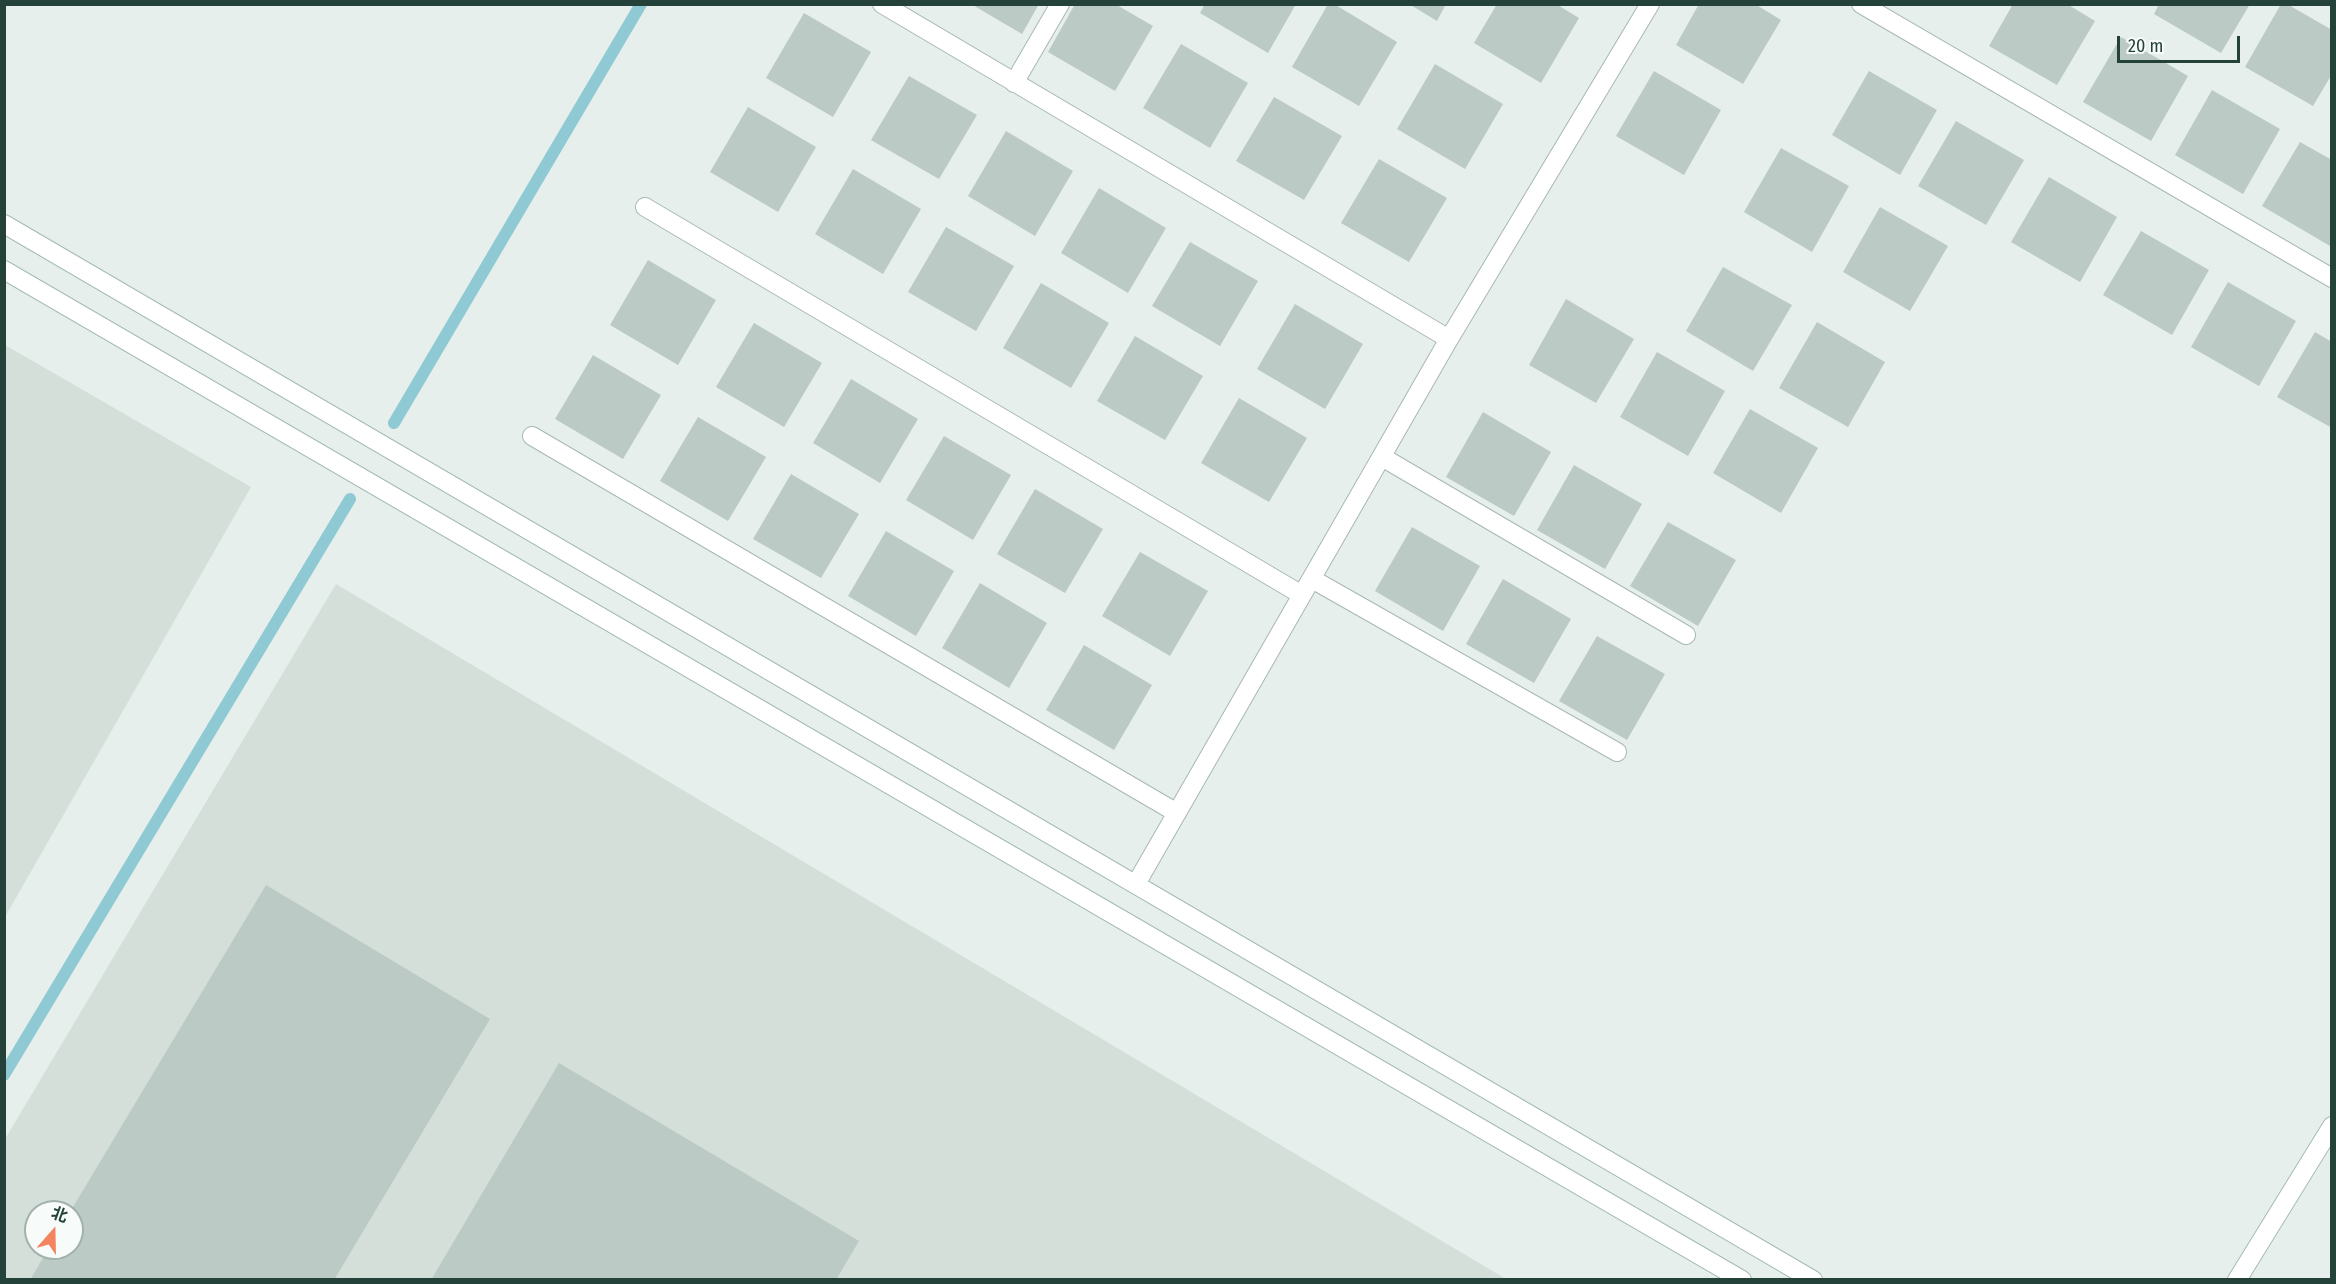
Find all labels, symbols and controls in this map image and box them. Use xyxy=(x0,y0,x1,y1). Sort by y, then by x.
scale bar xyxy=(2120,24,2243,62)
text: 20 m xyxy=(2128,35,2163,57)
north arrow xyxy=(24,1200,84,1260)
text: 北 xyxy=(49,1203,70,1226)

